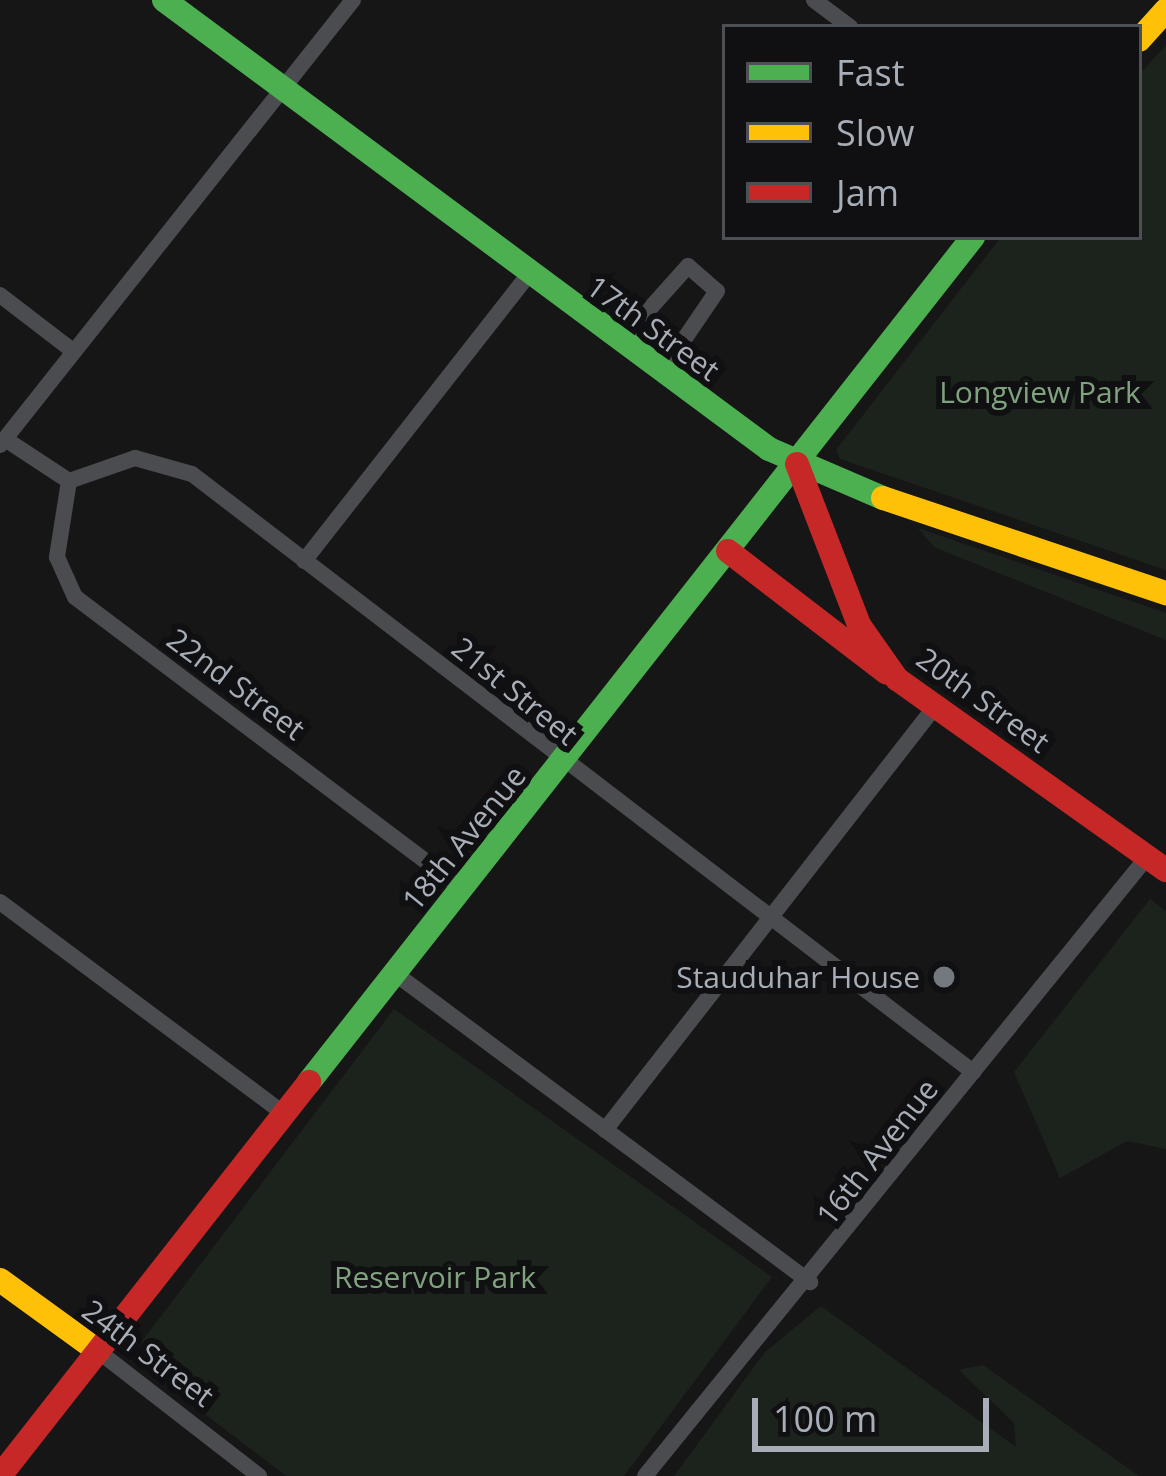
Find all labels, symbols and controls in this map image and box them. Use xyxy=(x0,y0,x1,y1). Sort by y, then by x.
legend xyxy=(722,24,1142,240)
text: Fast xyxy=(836,48,905,97)
text: Slow xyxy=(836,108,914,157)
text: Jam xyxy=(836,168,899,217)
street label: 17th Street xyxy=(580,268,726,388)
park label: Longview Park xyxy=(939,374,1141,410)
street label: 22nd Street xyxy=(160,621,312,747)
street label: 21st Street xyxy=(445,630,585,752)
street label: 20th Street xyxy=(910,640,1056,760)
street label: 18th Avenue xyxy=(395,758,533,918)
place label: Stauduhar House xyxy=(676,959,920,995)
marker: Stauduhar House xyxy=(931,964,957,990)
street label: 16th Avenue xyxy=(809,1072,945,1232)
park label: Reservoir Park xyxy=(334,1259,536,1295)
street label: 24th Street xyxy=(75,1292,221,1414)
scale bar xyxy=(758,1374,995,1448)
text: 100 m xyxy=(773,1394,877,1443)

